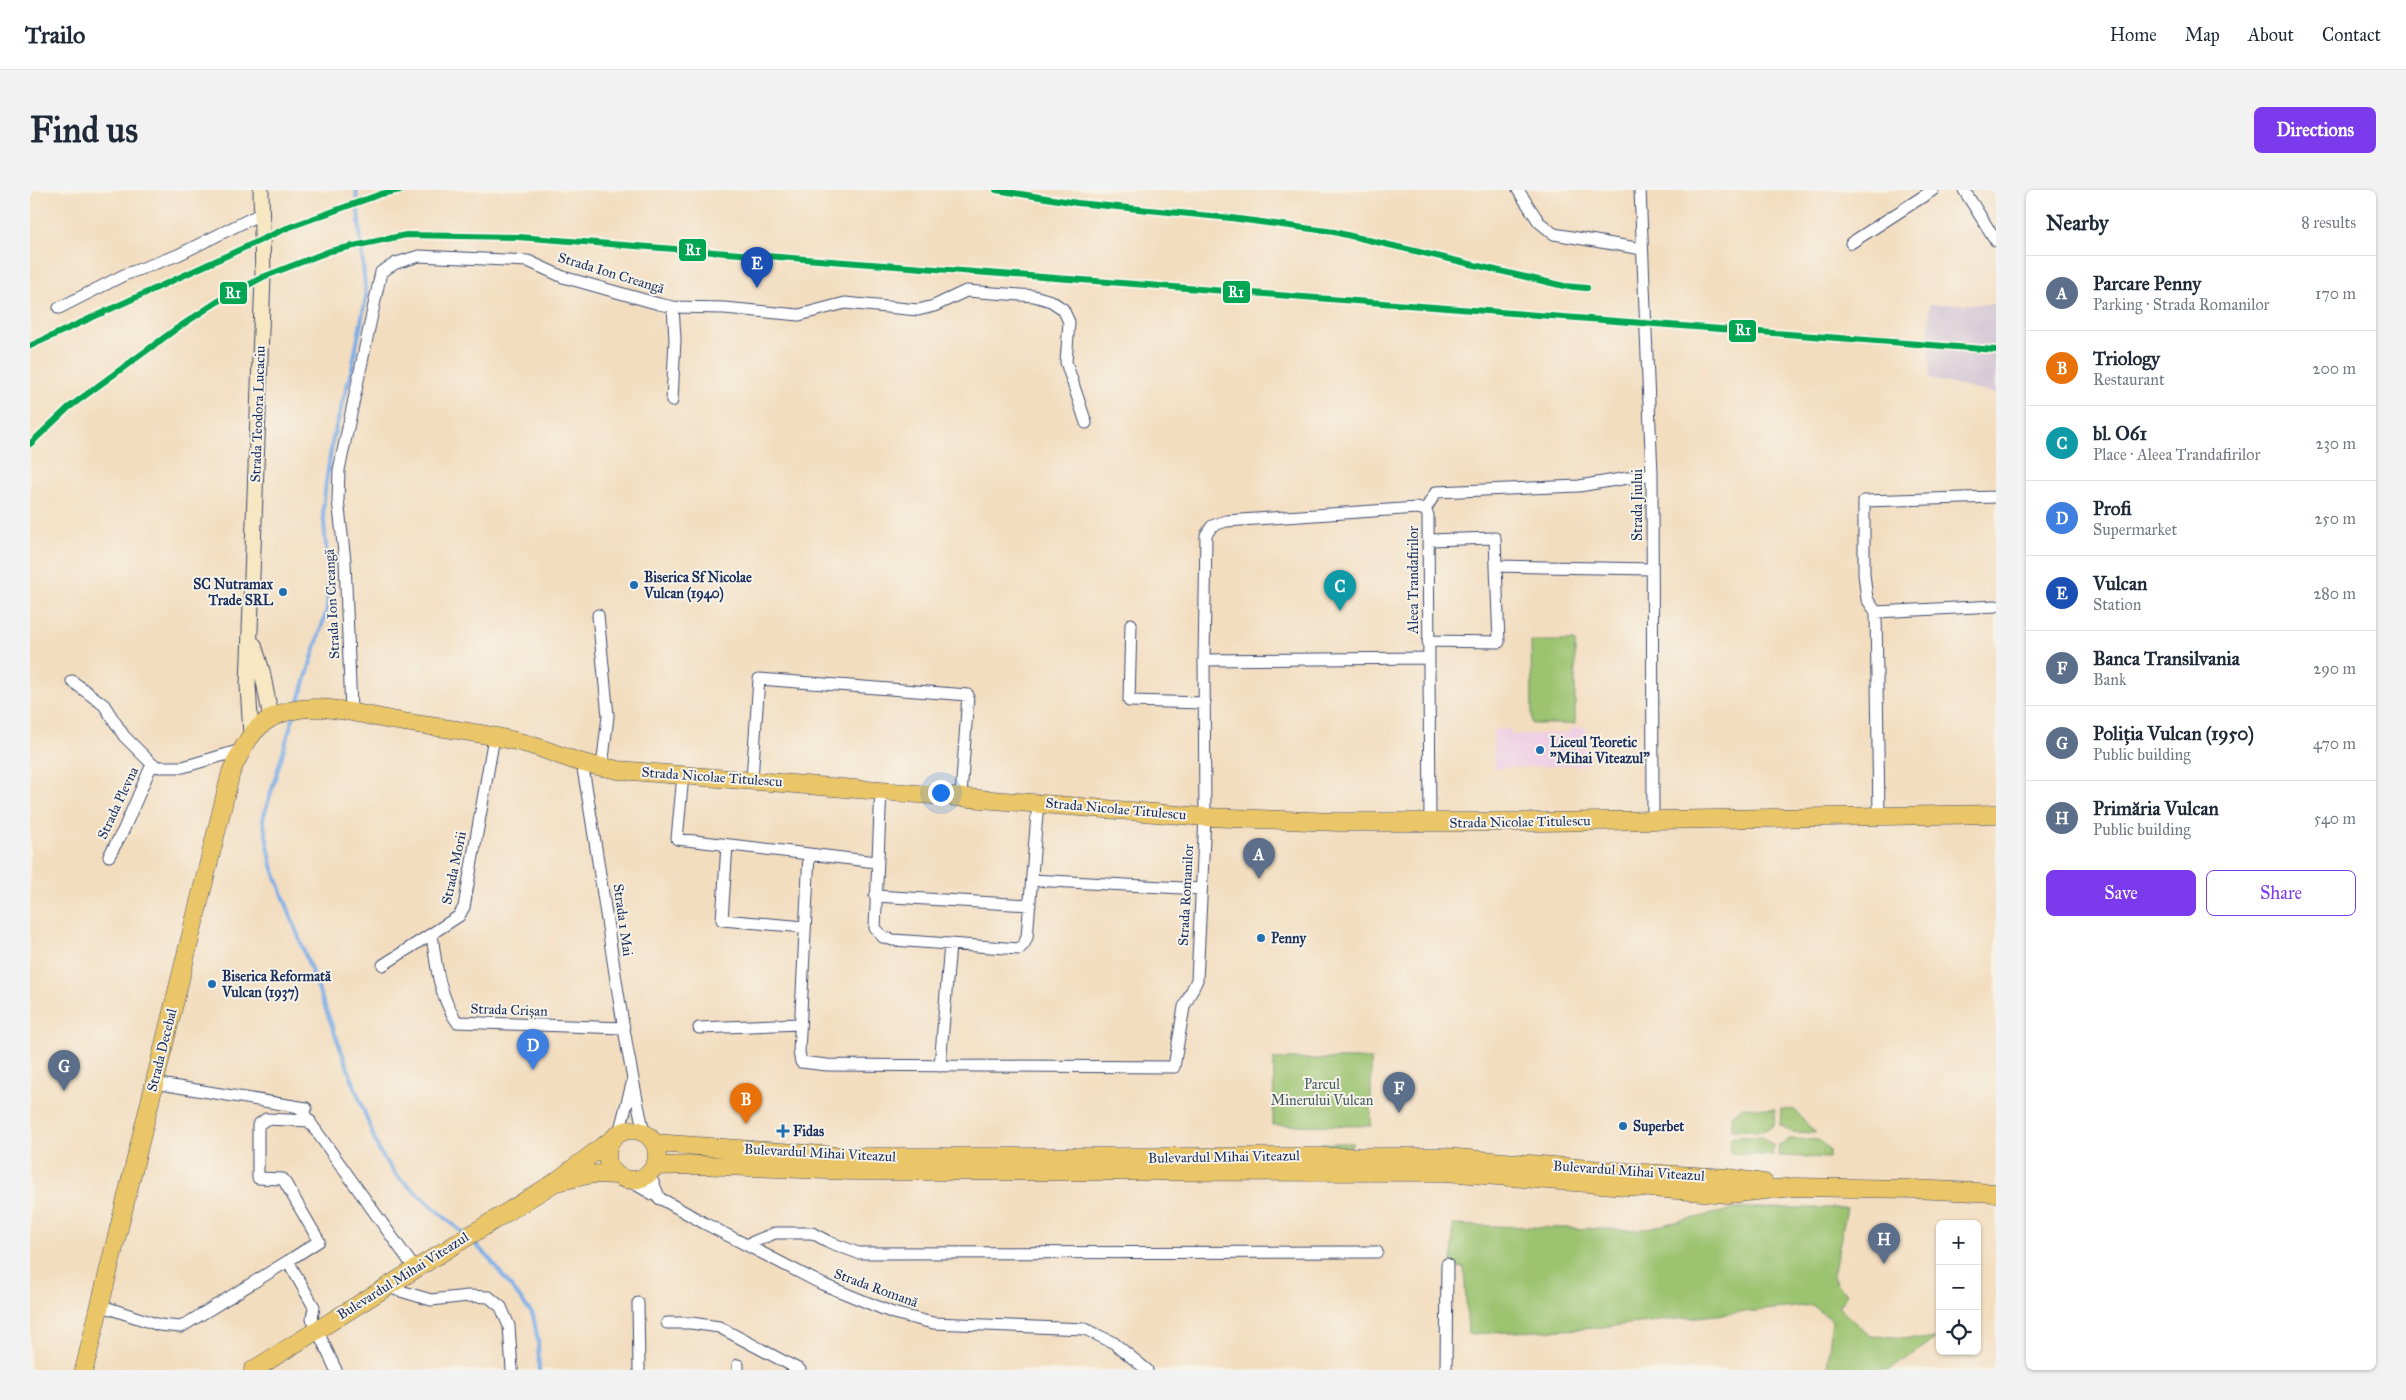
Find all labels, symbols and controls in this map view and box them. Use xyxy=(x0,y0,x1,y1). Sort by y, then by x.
text: Trailo xyxy=(25,20,85,50)
text: Home xyxy=(2110,24,2157,46)
text: Map xyxy=(2185,24,2220,46)
text: About xyxy=(2248,24,2294,46)
text: Contact xyxy=(2322,24,2381,46)
button: Directions xyxy=(2254,107,2376,153)
text: Find us xyxy=(30,109,138,152)
text: Nearby xyxy=(2046,210,2109,236)
text: 8 results xyxy=(2301,213,2356,232)
line badge: R1 xyxy=(678,238,707,262)
text: R1 xyxy=(685,242,701,259)
pin: E xyxy=(741,247,773,288)
street label: Strada Ion Creangă xyxy=(556,249,666,297)
text: Parcare Penny xyxy=(2093,272,2201,295)
line badge: R1 xyxy=(1222,280,1251,304)
line badge: R1 xyxy=(219,281,248,305)
text: R1 xyxy=(1228,284,1244,301)
text: A xyxy=(2057,284,2067,303)
text: 170 m xyxy=(2315,284,2356,303)
text: R1 xyxy=(225,285,241,302)
text: Parking · Strada Romanilor xyxy=(2093,295,2270,314)
line badge: R1 xyxy=(1728,319,1757,343)
text: R1 xyxy=(1735,322,1751,339)
street label: Strada Teodora Lucaciu xyxy=(247,345,269,483)
text: Triology xyxy=(2093,347,2160,370)
text: B xyxy=(2057,359,2067,378)
text: 200 m xyxy=(2313,359,2356,378)
text: Restaurant xyxy=(2093,370,2165,389)
text: bl. O61 xyxy=(2093,422,2147,445)
text: C xyxy=(2057,434,2067,453)
text: 230 m xyxy=(2316,434,2356,453)
text: Place · Aleea Trandafirilor xyxy=(2093,445,2260,464)
street label: Strada Jiului xyxy=(1629,469,1647,541)
text: Profi xyxy=(2093,497,2132,520)
text: D xyxy=(2056,509,2068,528)
text: 250 m xyxy=(2315,509,2356,528)
text: Supermarket xyxy=(2093,520,2177,539)
street label: Aleea Trandafirilor xyxy=(1405,525,1422,635)
street label: Strada Ion Creangă xyxy=(321,549,343,659)
place label: Biserica Sf Nicolae Vulcan (1940) xyxy=(643,569,752,603)
pin: C xyxy=(1324,570,1356,611)
text: Vulcan xyxy=(2093,572,2147,595)
place label: SC Nutramax Trade SRL xyxy=(193,576,274,609)
marker: Biserica Sf Nicolae Vulcan (1940) xyxy=(628,579,640,591)
text: E xyxy=(2056,584,2068,603)
text: 280 m xyxy=(2313,584,2356,603)
marker: SC Nutramax Trade SRL xyxy=(277,586,289,598)
text: Station xyxy=(2093,595,2141,614)
text: Banca Transilvania xyxy=(2093,647,2240,670)
text: F xyxy=(2057,659,2067,678)
text: 290 m xyxy=(2313,659,2356,678)
text: Bank xyxy=(2093,670,2126,689)
text: Poliția Vulcan (1950) xyxy=(2093,722,2254,745)
place label: Liceul Teoretic "Mihai Viteazul" xyxy=(1550,734,1650,767)
text: G xyxy=(2056,734,2068,753)
text: 470 m xyxy=(2313,734,2356,753)
marker: Liceul Teoretic "Mihai Viteazul" xyxy=(1534,744,1546,756)
text: Public building xyxy=(2093,745,2191,764)
street label: Strada Plevna xyxy=(94,764,142,842)
street label: Strada Nicolae Titulescu xyxy=(641,764,784,790)
your location xyxy=(928,780,954,806)
street label: Strada Nicolae Titulescu xyxy=(1045,794,1188,824)
text: Primăria Vulcan xyxy=(2093,797,2219,820)
text: H xyxy=(2055,809,2069,828)
text: 540 m xyxy=(2314,809,2356,828)
street label: Strada Nicolae Titulescu xyxy=(1449,812,1591,832)
text: Public building xyxy=(2093,820,2191,839)
street label: Strada Morii xyxy=(438,830,470,906)
pin: A xyxy=(1243,838,1275,879)
street label: Strada Romanilor xyxy=(1175,843,1197,946)
button: Save xyxy=(2046,870,2196,916)
button: Share xyxy=(2206,870,2356,916)
street label: Strada 1 Mai xyxy=(610,883,637,957)
place label: Penny xyxy=(1271,930,1307,948)
marker: Penny xyxy=(1255,932,1267,944)
place label: Biserica Reformată Vulcan (1937) xyxy=(221,968,332,1002)
marker: Biserica Reformată Vulcan (1937) xyxy=(206,978,218,990)
street label: Strada Crișan xyxy=(470,1000,548,1020)
street label: Strada Decebal xyxy=(143,1006,181,1093)
pin: D xyxy=(517,1029,549,1070)
pin: G xyxy=(48,1050,80,1091)
pin: F xyxy=(1383,1072,1415,1113)
park label: Parcul Minerului Vulcan xyxy=(1271,1076,1374,1109)
pin: B xyxy=(730,1083,762,1124)
place label: Superbet xyxy=(1633,1118,1684,1136)
marker: Superbet xyxy=(1617,1120,1629,1132)
place label: Fidas xyxy=(793,1123,824,1140)
marker: Fidas xyxy=(777,1125,789,1137)
street label: Bulevardul Mihai Viteazul xyxy=(744,1141,897,1165)
street label: Bulevardul Mihai Viteazul xyxy=(1148,1147,1300,1167)
street label: Bulevardul Mihai Viteazul xyxy=(1553,1157,1706,1185)
map controls xyxy=(1936,1220,1981,1355)
button: + xyxy=(1936,1220,1981,1265)
pin: H xyxy=(1868,1223,1900,1264)
street label: Bulevardul Mihai Viteazul xyxy=(334,1228,472,1323)
street label: Strada Romană xyxy=(832,1265,920,1311)
button: − xyxy=(1936,1265,1981,1310)
button: locate xyxy=(1936,1310,1981,1355)

